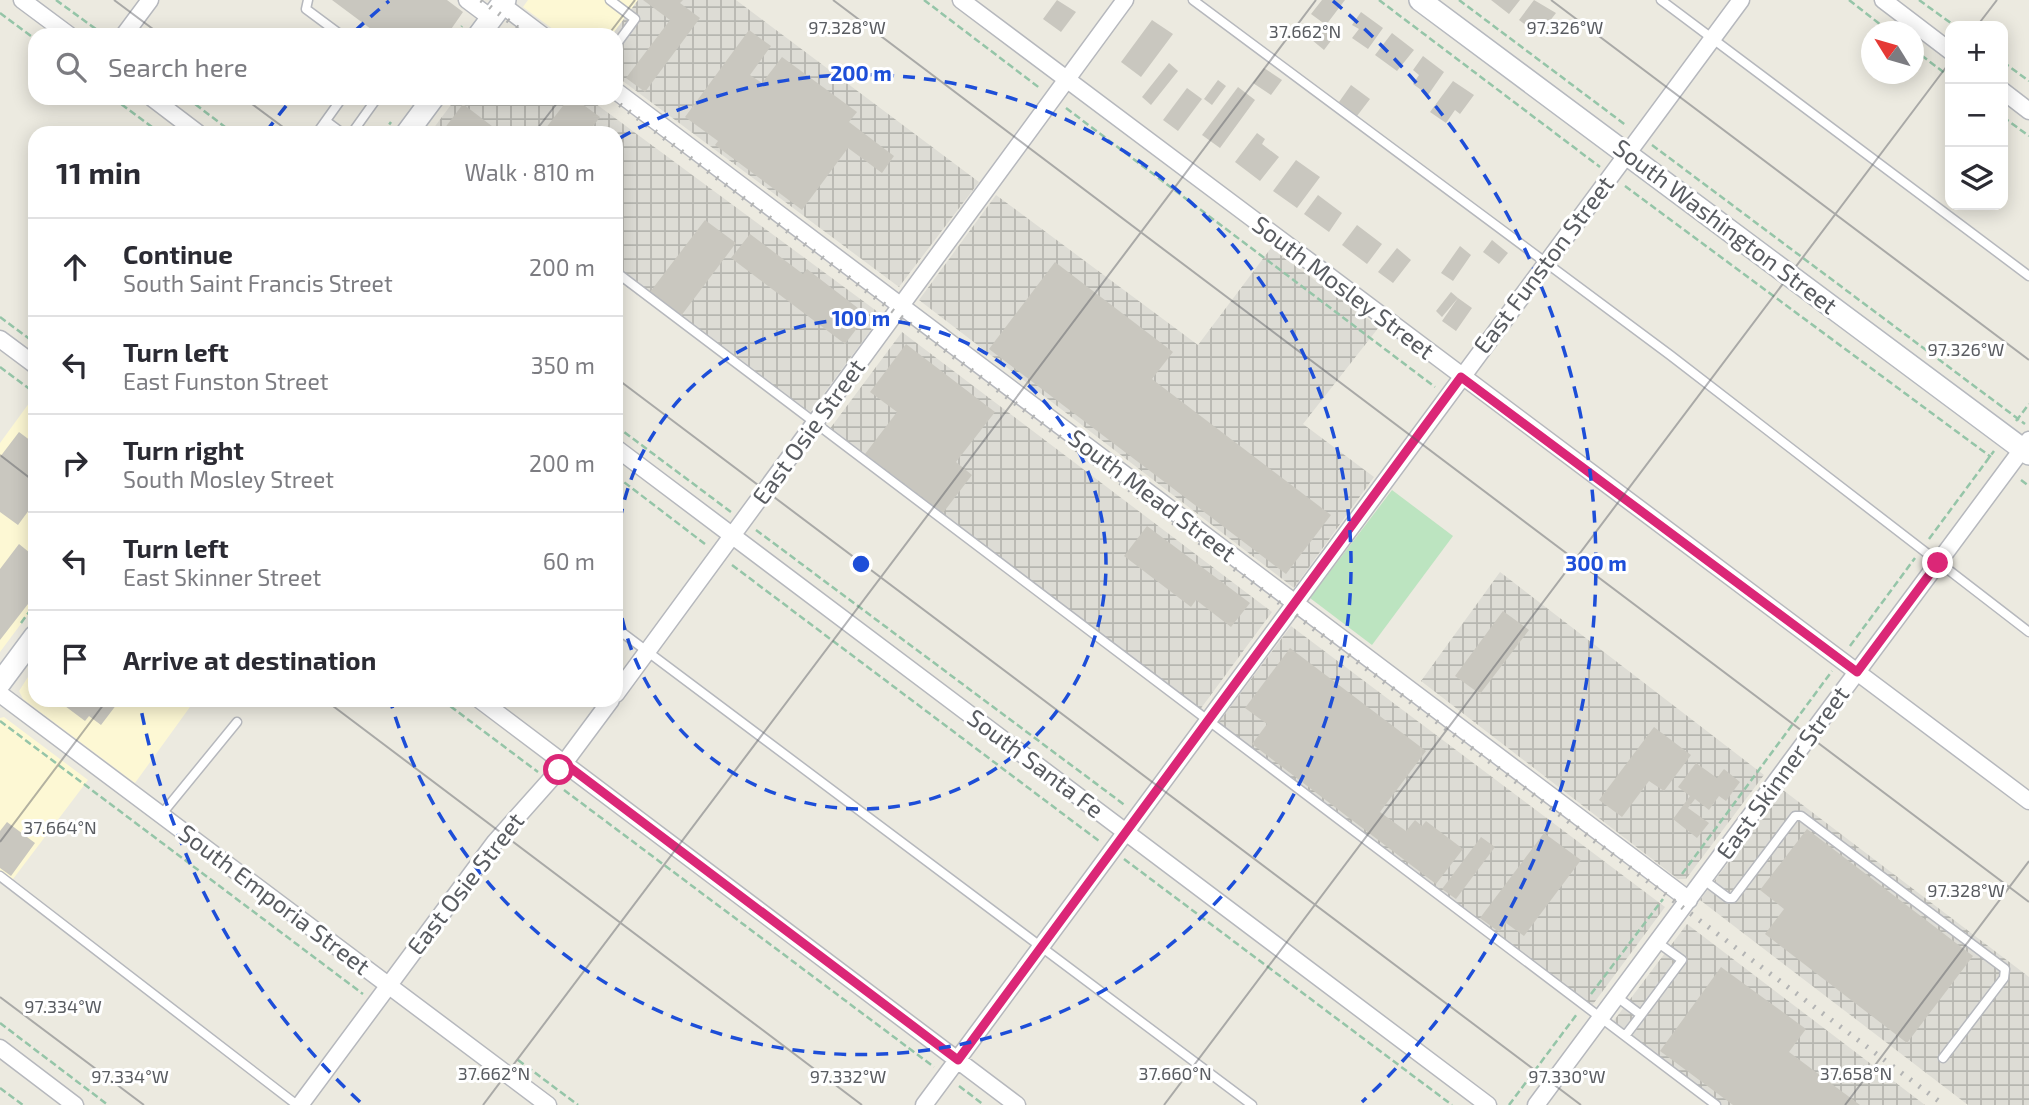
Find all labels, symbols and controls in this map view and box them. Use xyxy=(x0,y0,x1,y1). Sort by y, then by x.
text: 97.328°W xyxy=(808,16,886,38)
text: 97.326°W xyxy=(1527,16,1603,38)
text: 37.662°N xyxy=(1269,20,1341,42)
north arrow xyxy=(1861,21,1924,84)
map controls xyxy=(1945,21,2008,210)
button: + xyxy=(1945,21,2008,84)
search box xyxy=(28,28,623,105)
icon: search xyxy=(52,48,90,86)
text: Search here xyxy=(108,51,248,82)
text: 200 m xyxy=(830,60,892,85)
button: − xyxy=(1945,84,2008,147)
street label: South Washington Street xyxy=(1608,132,1844,319)
button: layers xyxy=(1945,147,2008,210)
text: 11 min xyxy=(56,154,141,190)
text: Walk · 810 m xyxy=(465,158,595,186)
street label: East Funston Street xyxy=(1467,170,1619,358)
street label: South Mosley Street xyxy=(1247,209,1441,365)
text: Continue xyxy=(123,238,233,269)
icon: ahead xyxy=(56,248,94,286)
text: 200 m xyxy=(529,253,595,281)
text: South Saint Francis Street xyxy=(123,269,393,297)
text: 100 m xyxy=(832,305,890,330)
text: Turn left xyxy=(123,336,229,367)
text: 97.326°W xyxy=(1928,338,2004,360)
icon: left xyxy=(56,346,94,384)
text: 350 m xyxy=(531,351,595,379)
street label: East Osie Street xyxy=(745,353,870,509)
text: East Funston Street xyxy=(123,367,329,395)
street label: South Mead Street xyxy=(1063,422,1242,567)
text: Turn right xyxy=(123,434,244,465)
icon: right xyxy=(56,444,94,482)
text: 200 m xyxy=(529,449,595,477)
text: South Mosley Street xyxy=(123,465,334,493)
text: Turn left xyxy=(123,532,229,563)
icon: left xyxy=(56,542,94,580)
text: 60 m xyxy=(543,547,595,575)
route end xyxy=(1922,547,1953,578)
text: 300 m xyxy=(1565,550,1627,575)
centre of rings xyxy=(849,552,873,576)
text: East Skinner Street xyxy=(123,563,321,591)
icon: arrive xyxy=(56,640,94,678)
text: Arrive at destination xyxy=(123,644,376,675)
street label: East Skinner Street xyxy=(1709,680,1854,864)
street label: South Santa Fe xyxy=(962,702,1110,823)
route start xyxy=(543,754,574,785)
street label: East Osie Street xyxy=(400,806,529,960)
text: 37.664°N xyxy=(23,816,97,838)
street label: South Emporia Street xyxy=(174,817,376,980)
text: 97.328°W xyxy=(1927,879,2005,901)
text: 97.334°W xyxy=(24,995,102,1017)
text: 37.662°N xyxy=(458,1062,530,1084)
text: 37.660°N xyxy=(1138,1062,1212,1084)
text: 37.658°N xyxy=(1820,1062,1892,1084)
text: 97.334°W xyxy=(91,1065,169,1087)
text: 97.332°W xyxy=(810,1065,886,1087)
text: 97.330°W xyxy=(1528,1065,1606,1087)

